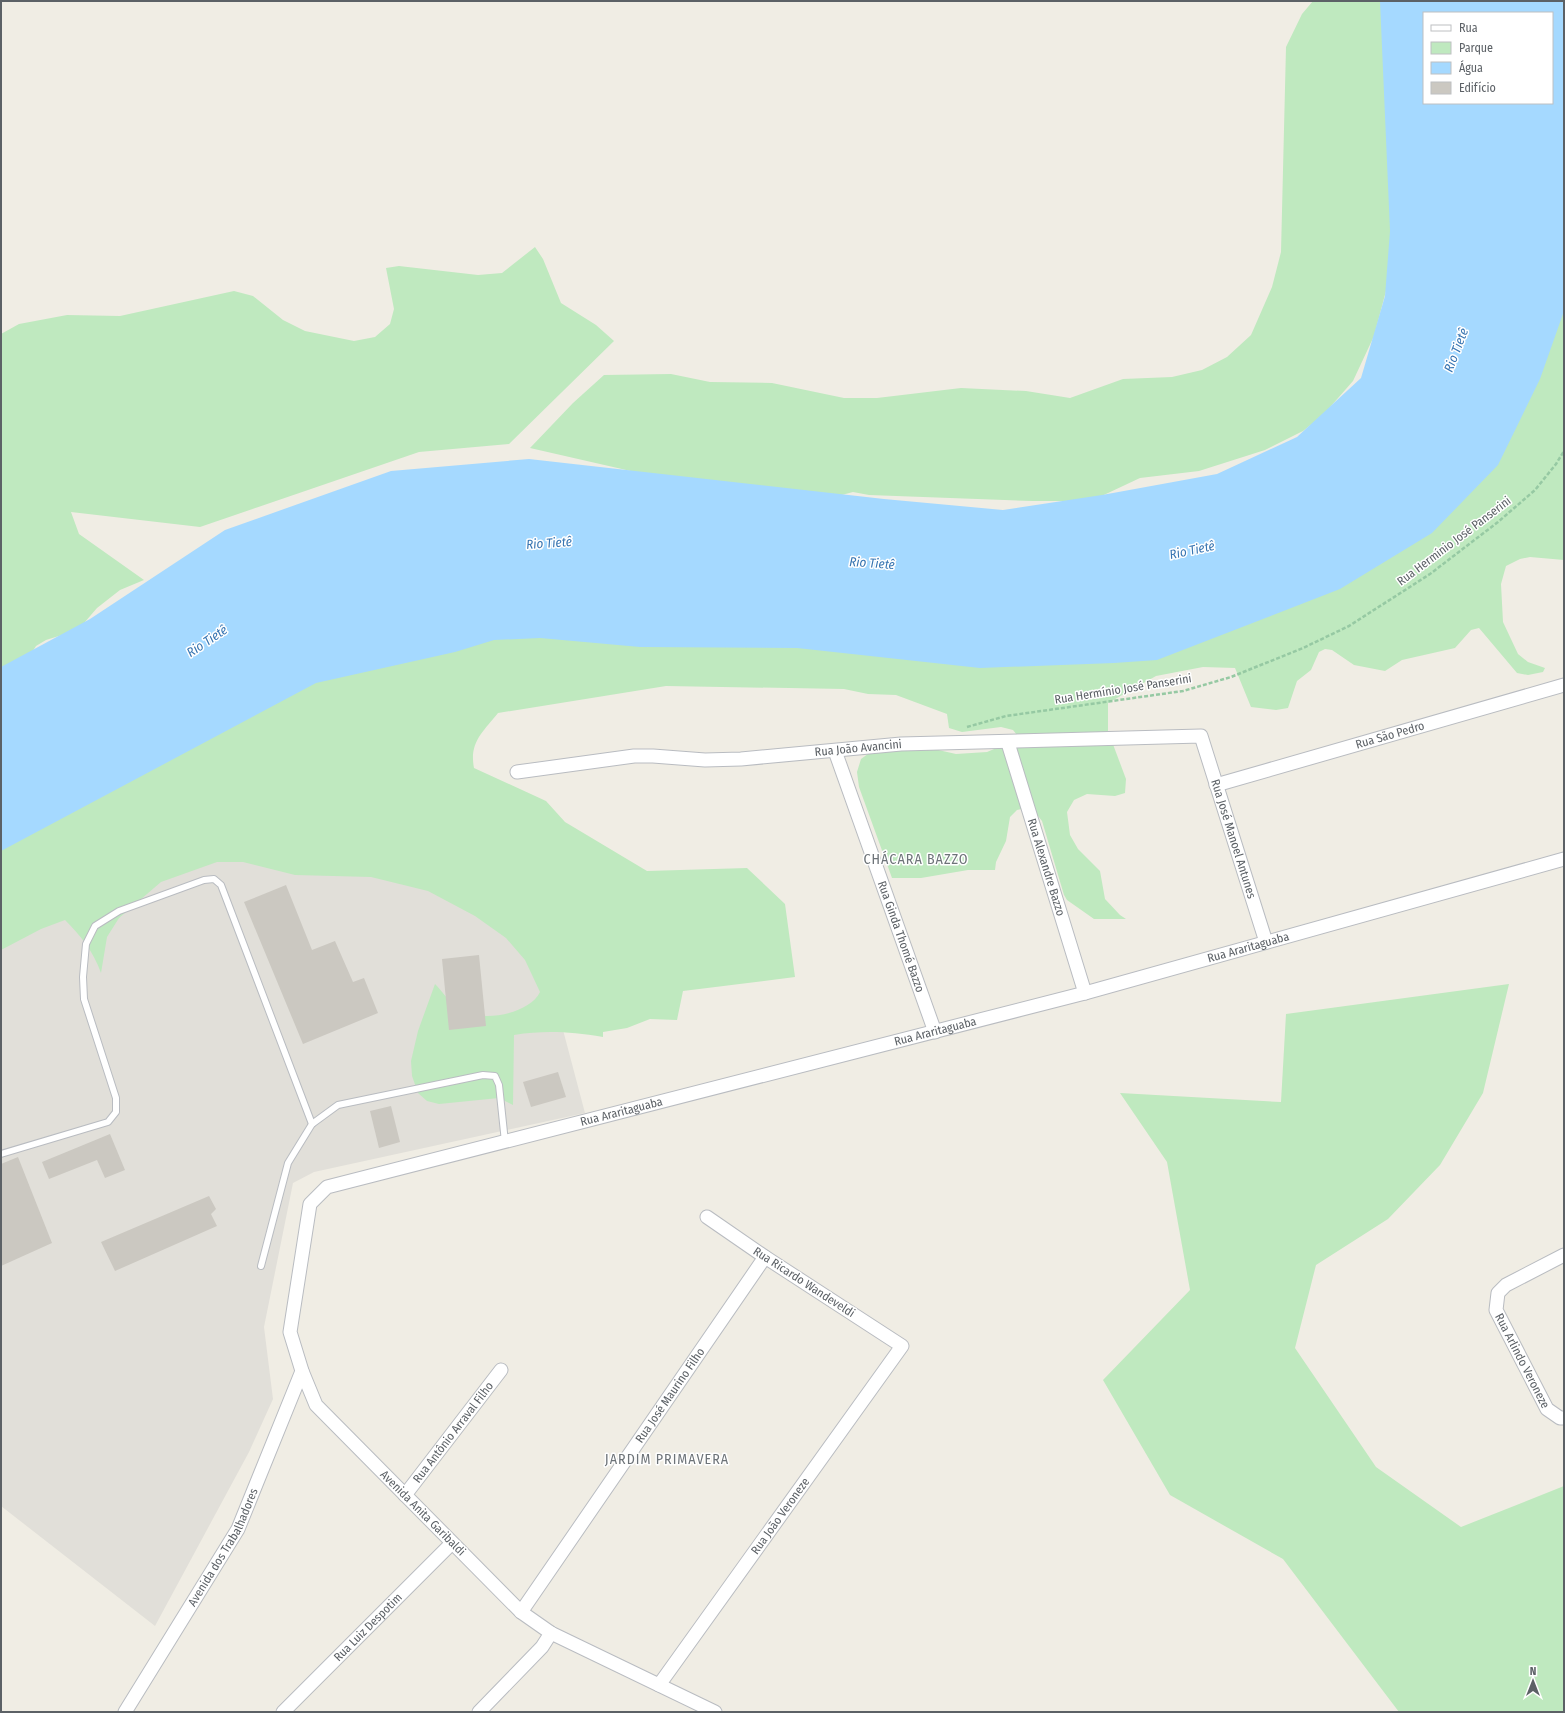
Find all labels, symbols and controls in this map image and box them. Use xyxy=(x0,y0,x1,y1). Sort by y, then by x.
legend xyxy=(1423,12,1553,104)
text: Rua xyxy=(1459,21,1478,35)
text: Parque xyxy=(1459,41,1493,55)
text: Água xyxy=(1459,60,1483,75)
text: Edifício xyxy=(1459,81,1496,95)
water label: Rio Tietê xyxy=(1441,326,1471,374)
street label: Rua Hermínio José Panserini xyxy=(1394,494,1514,588)
water label: Rio Tietê xyxy=(526,534,572,552)
water label: Rio Tietê xyxy=(1168,538,1216,562)
water label: Rio Tietê xyxy=(849,554,895,572)
water label: Rio Tietê xyxy=(184,622,230,660)
street label: Rua Hermínio José Panserini xyxy=(1053,671,1193,707)
street label: Rua São Pedro xyxy=(1354,718,1426,752)
street label: Rua João Avancini xyxy=(814,737,902,759)
street label: Rua José Manoel Antunes xyxy=(1208,778,1259,900)
street label: Rua Alexandre Bazzo xyxy=(1025,817,1068,918)
district label: CHÁCARA BAZZO xyxy=(863,850,969,868)
street label: Rua Ginda Thomé Bazzo xyxy=(875,879,927,994)
street label: Rua Araritaguaba xyxy=(1206,929,1291,965)
street label: Rua Araritaguaba xyxy=(893,1014,978,1049)
street label: Rua Araritaguaba xyxy=(579,1094,664,1129)
street label: Rua Ricardo Wandeveldi xyxy=(751,1244,857,1320)
street label: Rua Arlindo Veroneze xyxy=(1492,1311,1552,1411)
street label: Rua José Maurino Filho xyxy=(632,1345,708,1445)
street label: Rua Antônio Arraval Filho xyxy=(410,1379,496,1486)
district label: JARDIM PRIMAVERA xyxy=(605,1451,729,1468)
street label: Avenida Anita Garibaldi xyxy=(377,1467,469,1559)
street label: Rua João Veroneze xyxy=(748,1475,812,1557)
street label: Avenida dos Trabalhadores xyxy=(185,1486,261,1609)
street label: Rua Luiz Despotim xyxy=(331,1590,405,1664)
north arrow xyxy=(1513,1661,1553,1701)
text: N xyxy=(1530,1665,1536,1678)

